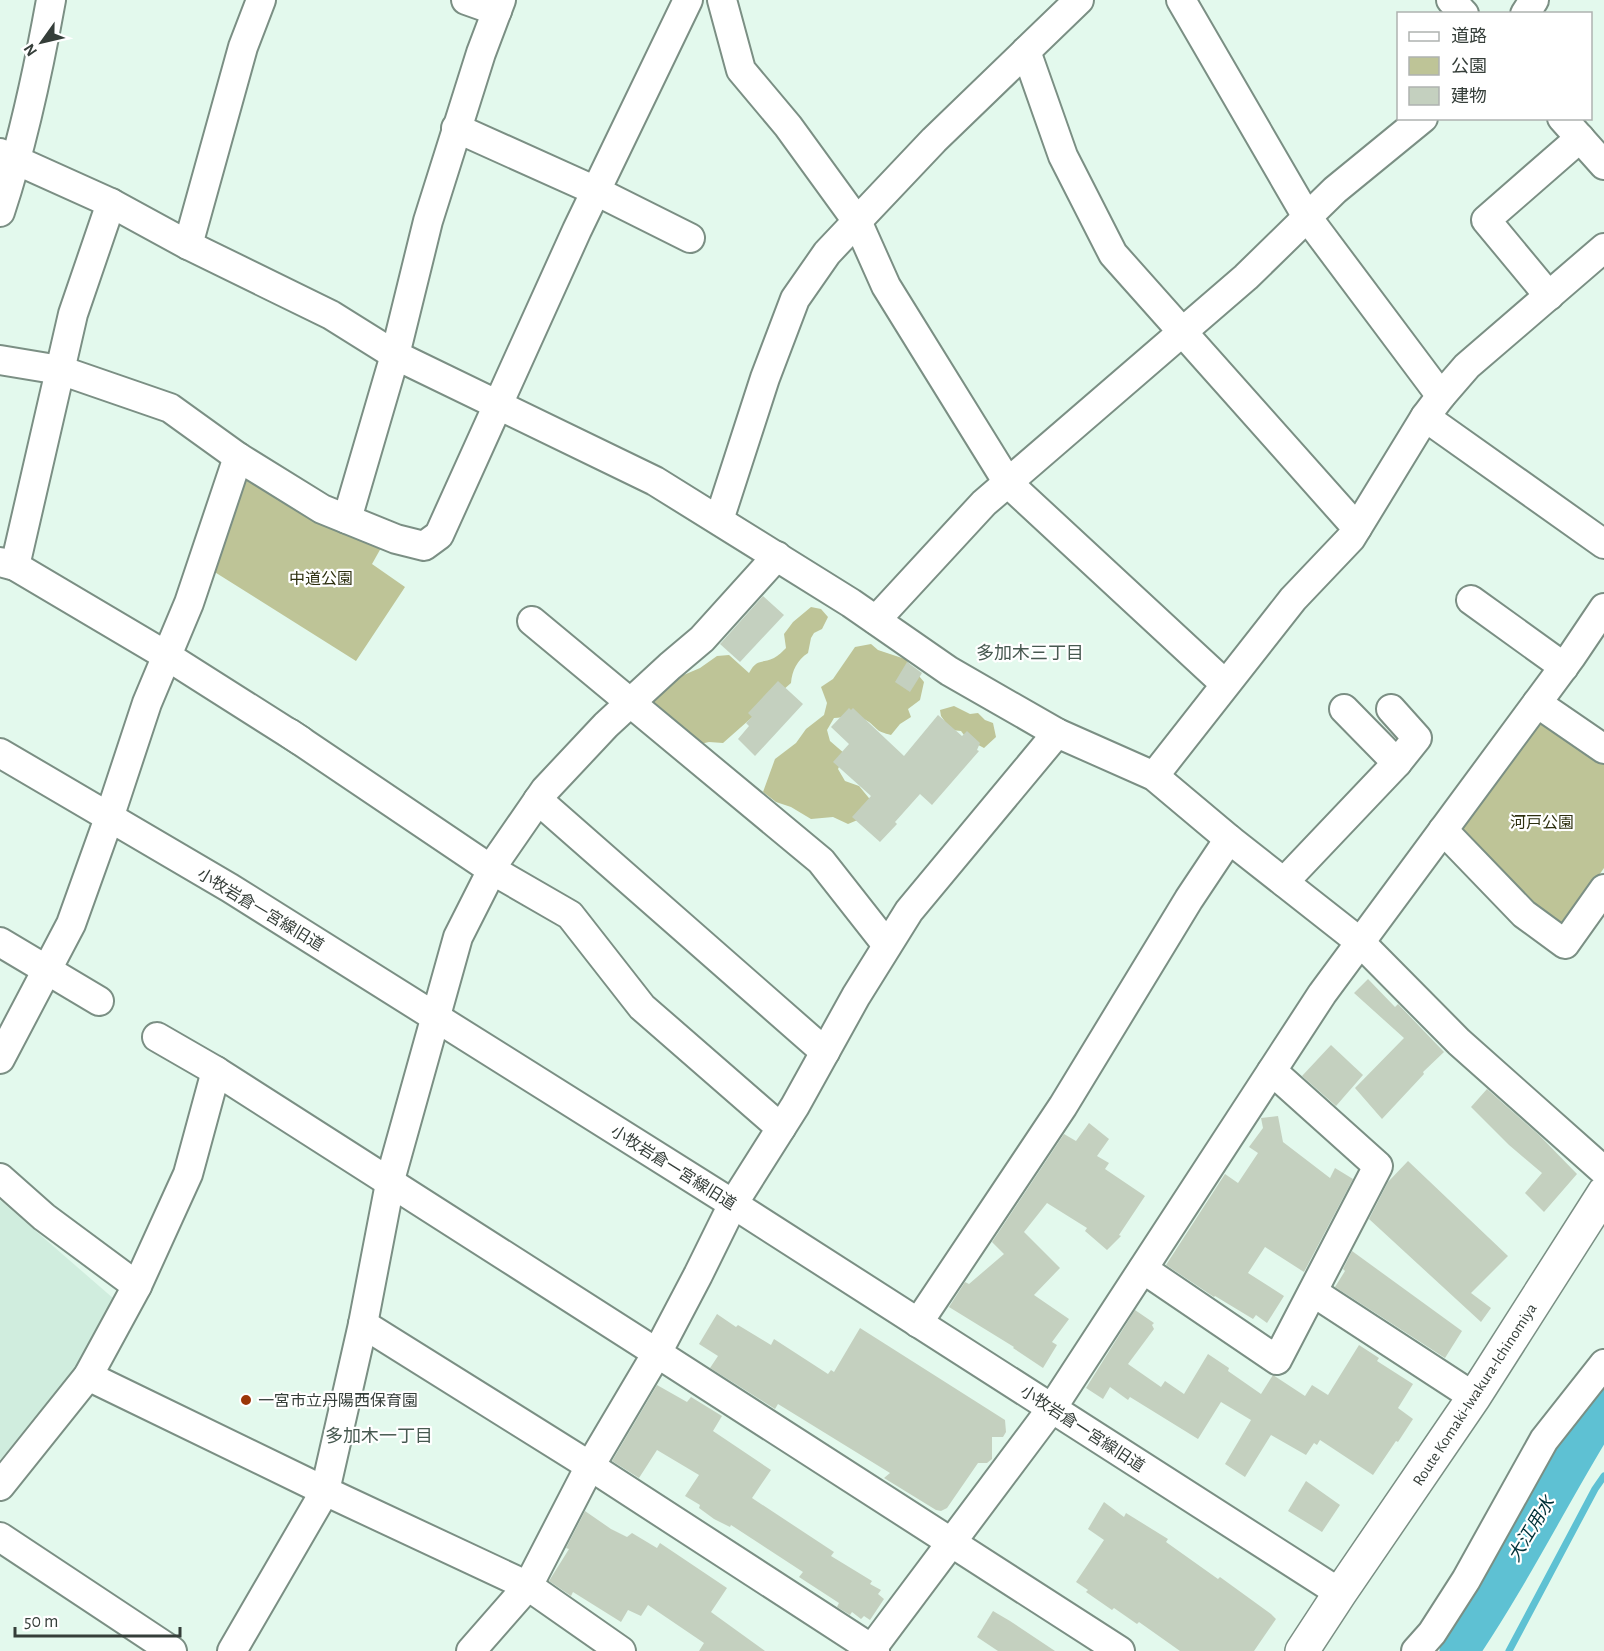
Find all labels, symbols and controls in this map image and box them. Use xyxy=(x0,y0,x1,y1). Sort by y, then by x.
north arrow xyxy=(12,12,72,72)
legend xyxy=(1397,12,1592,120)
text: 道路 xyxy=(1451,26,1487,46)
text: N xyxy=(21,41,40,59)
text: 公園 xyxy=(1451,57,1487,76)
text: 建物 xyxy=(1451,86,1487,106)
park label: 中道公園 xyxy=(289,570,353,587)
district label: 多加木三丁目 xyxy=(976,643,1084,663)
park label: 河戸公園 xyxy=(1510,814,1574,831)
street label: 小牧岩倉一宮線旧道 xyxy=(195,865,327,954)
street label: 小牧岩倉一宮線旧道 xyxy=(608,1122,739,1213)
street label: Route Komaki-Iwakura-Ichinomiya xyxy=(1410,1301,1541,1489)
street label: 小牧岩倉一宮線旧道 xyxy=(1018,1382,1148,1475)
place label: 一宮市立丹陽西保育園 xyxy=(258,1392,418,1409)
marker: 一宮市立丹陽西保育園 xyxy=(239,1393,253,1407)
district label: 多加木一丁目 xyxy=(325,1426,433,1446)
water label: 大江用水 xyxy=(1504,1491,1559,1565)
scale bar xyxy=(15,1600,180,1638)
text: 50 m xyxy=(24,1613,58,1631)

